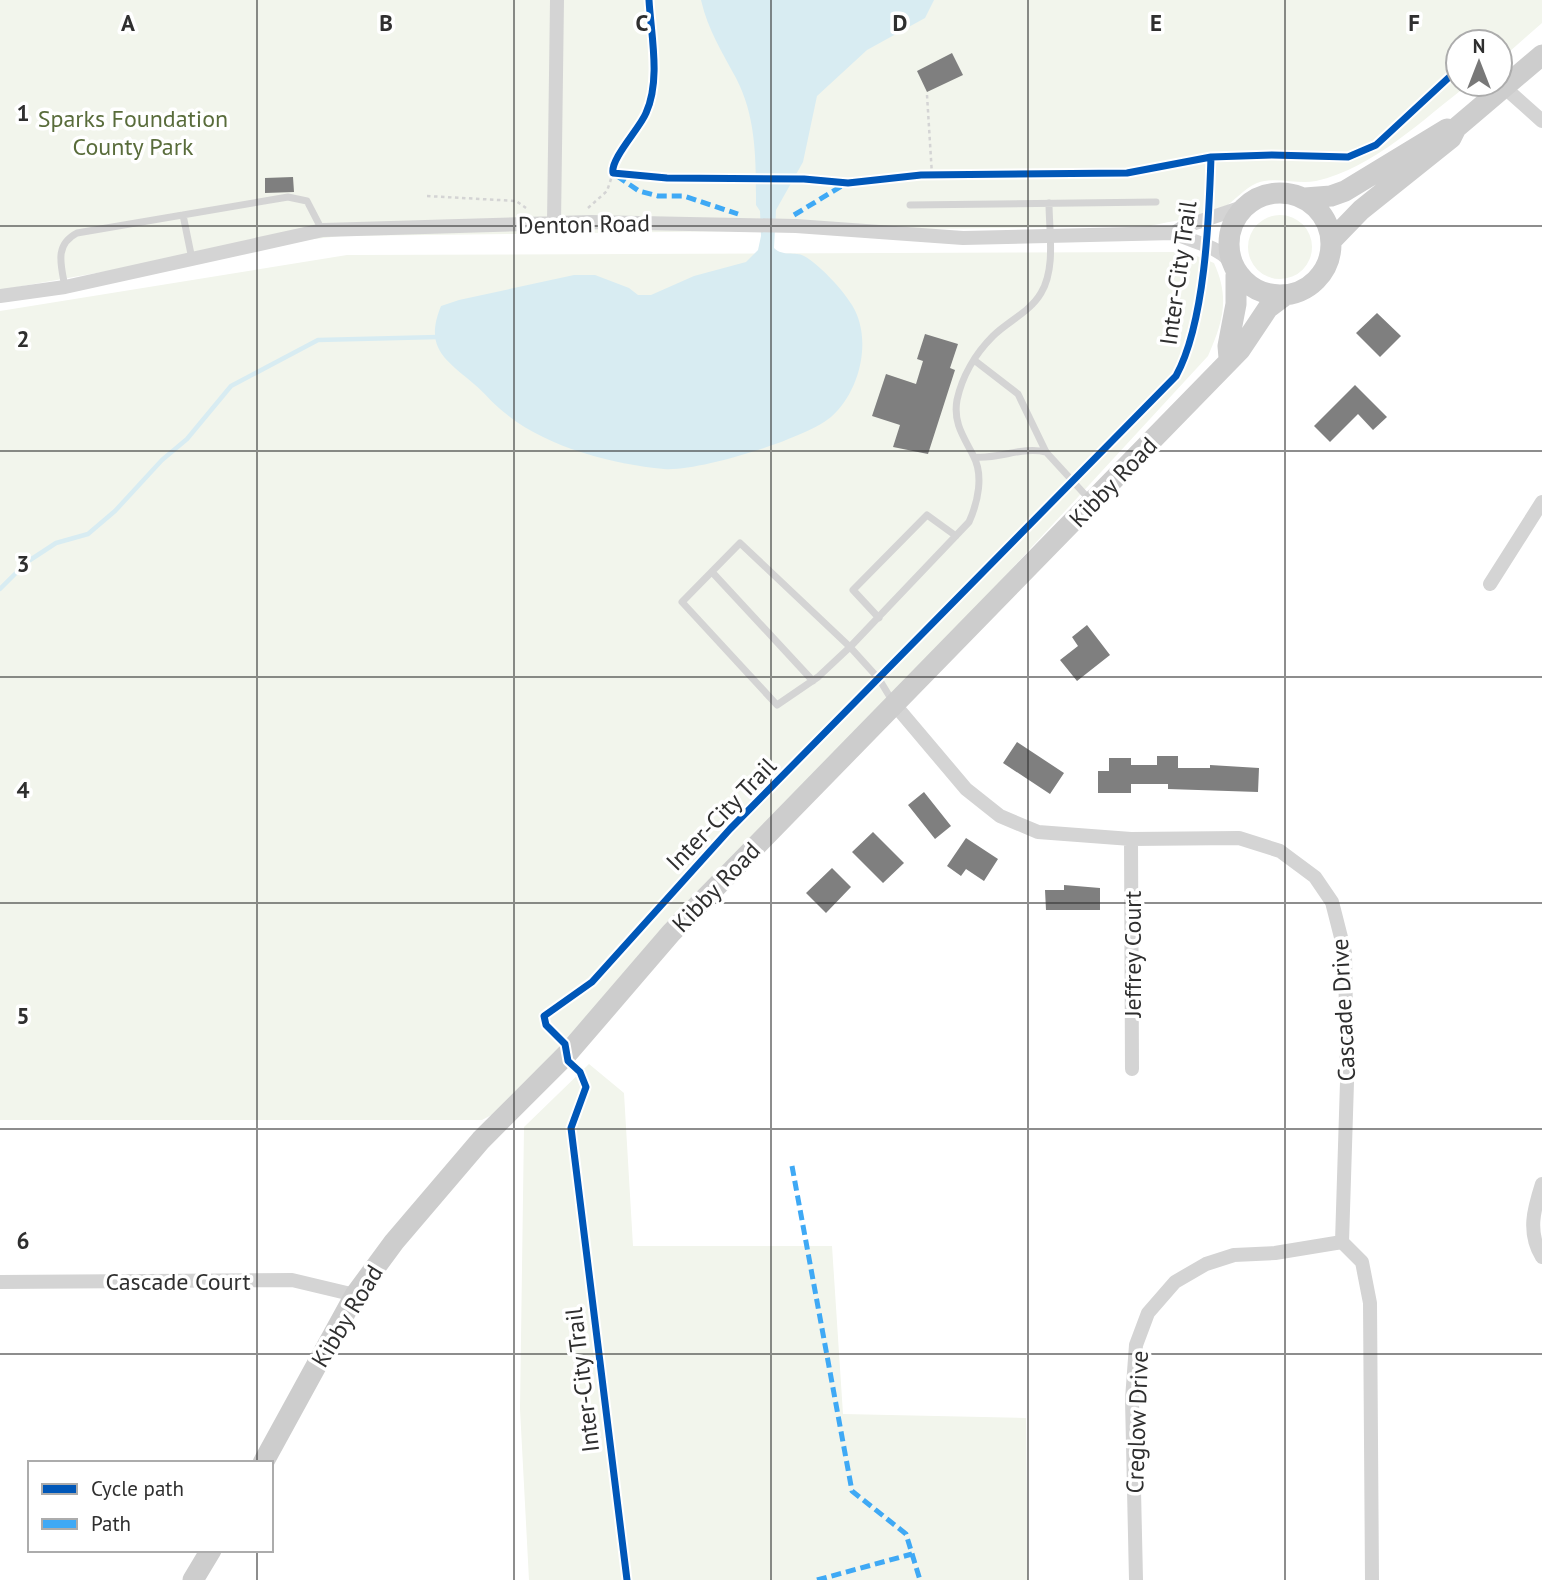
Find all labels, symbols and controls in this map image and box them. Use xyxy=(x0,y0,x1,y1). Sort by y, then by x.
text: A xyxy=(121,8,135,37)
text: B xyxy=(379,8,393,37)
text: C xyxy=(636,8,649,37)
text: D xyxy=(893,8,907,37)
text: E xyxy=(1150,8,1162,37)
text: F xyxy=(1408,8,1420,37)
north arrow xyxy=(1444,28,1514,98)
text: N xyxy=(1473,34,1485,58)
text: 1 xyxy=(16,98,30,127)
park label: Sparks Foundation County Park xyxy=(38,103,228,162)
street label: Inter-City Trail xyxy=(1153,199,1203,347)
street label: Denton Road xyxy=(518,207,650,241)
text: 2 xyxy=(16,324,30,353)
street label: Kibby Road xyxy=(1062,430,1164,534)
text: 3 xyxy=(16,549,30,578)
street label: Inter-City Trail xyxy=(659,751,783,877)
text: 4 xyxy=(16,775,30,804)
street label: Kibby Road xyxy=(665,835,767,939)
street label: Jeffrey Court xyxy=(1117,891,1148,1018)
street label: Cascade Drive xyxy=(1324,938,1362,1082)
text: 5 xyxy=(16,1001,30,1030)
text: 6 xyxy=(16,1226,30,1255)
street label: Kibby Road xyxy=(304,1259,390,1373)
street label: Cascade Court xyxy=(105,1266,251,1297)
street label: Inter-City Trail xyxy=(558,1306,606,1454)
street label: Creglow Drive xyxy=(1119,1350,1155,1494)
legend xyxy=(28,1461,273,1552)
text: Cycle path xyxy=(91,1475,184,1502)
text: Path xyxy=(91,1510,131,1537)

